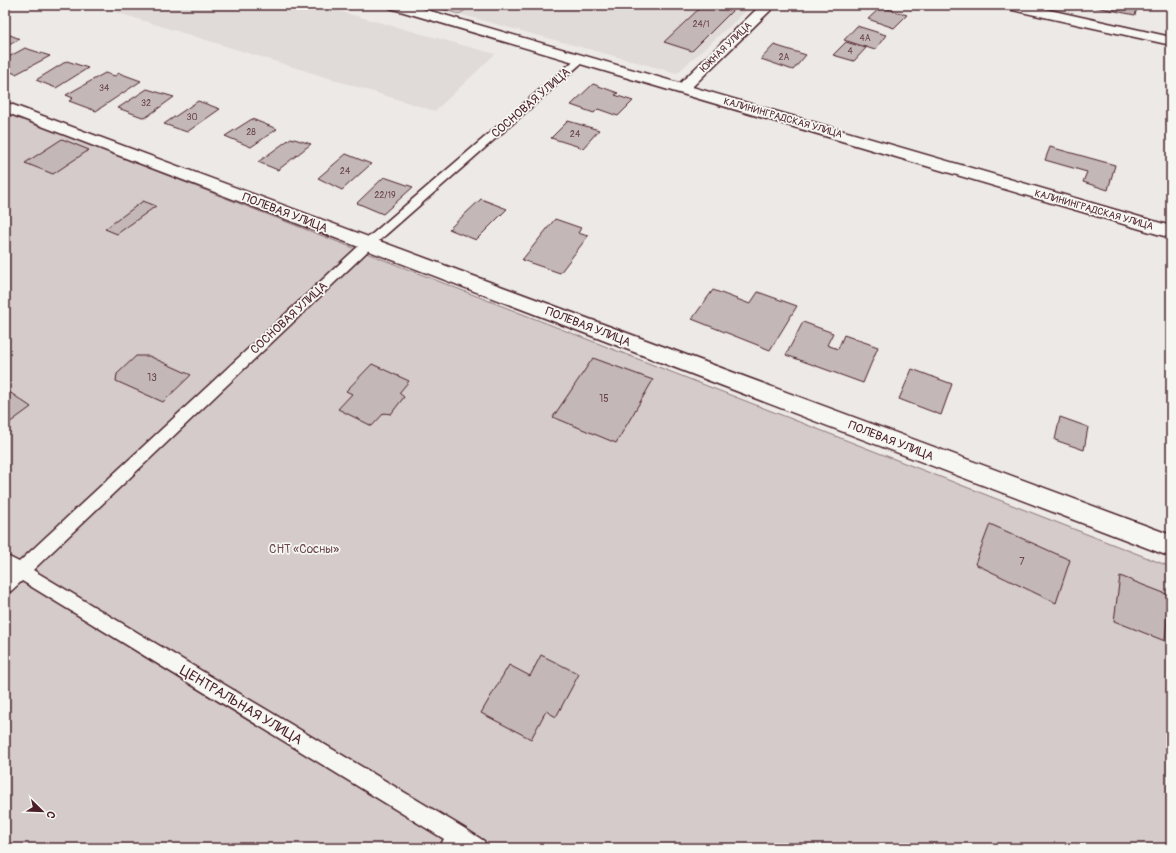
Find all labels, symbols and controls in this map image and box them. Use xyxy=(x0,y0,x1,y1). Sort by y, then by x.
house number: 24/1 xyxy=(692,19,710,30)
street label: ЮЖНАЯ УЛИЦА xyxy=(698,19,755,75)
house number: 4А xyxy=(859,33,871,44)
house number: 4 xyxy=(847,46,853,57)
house number: 2А xyxy=(779,52,790,63)
street label: СОСНОВАЯ УЛИЦА xyxy=(488,65,574,141)
house number: 34 xyxy=(99,83,110,94)
street label: КАЛИНИНГРАДСКАЯ УЛИЦА xyxy=(722,95,844,141)
house number: 32 xyxy=(141,98,151,109)
house number: 30 xyxy=(186,112,198,123)
house number: 28 xyxy=(246,127,256,138)
house number: 24 xyxy=(570,129,581,140)
house number: 24 xyxy=(340,166,351,177)
street label: КАЛИНИНГРАДСКАЯ УЛИЦА xyxy=(1033,187,1155,233)
street label: ПОЛЕВАЯ УЛИЦА xyxy=(240,190,330,236)
house number: 22/19 xyxy=(374,190,396,201)
street label: СОСНОВАЯ УЛИЦА xyxy=(247,278,331,357)
street label: ПОЛЕВАЯ УЛИЦА xyxy=(543,304,633,350)
house number: 13 xyxy=(147,372,157,384)
house number: 15 xyxy=(599,393,609,405)
street label: ПОЛЕВАЯ УЛИЦА xyxy=(846,418,936,464)
park label: СНТ «Сосны» xyxy=(269,542,339,557)
house number: 7 xyxy=(1019,556,1025,568)
street label: ЦЕНТРАЛЬНАЯ УЛИЦА xyxy=(177,662,305,748)
north arrow xyxy=(22,791,62,831)
text: С xyxy=(43,809,58,821)

